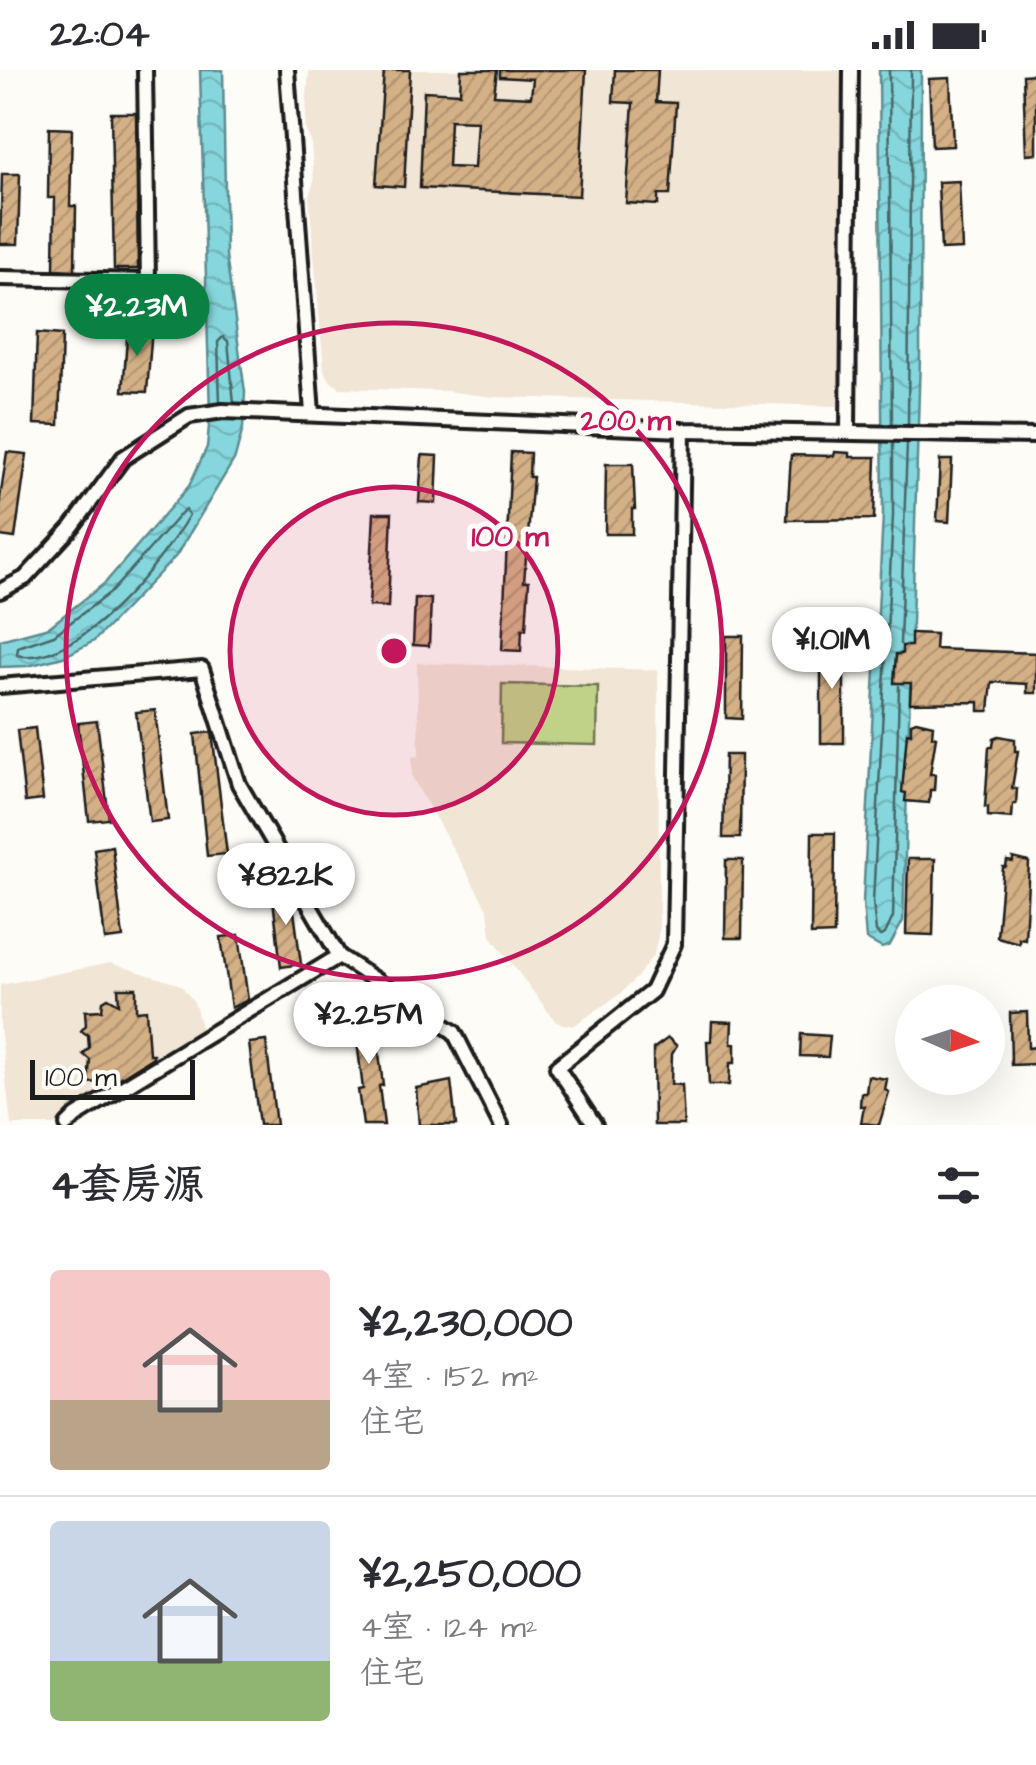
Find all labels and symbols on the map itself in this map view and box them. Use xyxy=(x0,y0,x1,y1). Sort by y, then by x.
pin: ¥2.23M xyxy=(56,274,218,359)
text: 200 m xyxy=(580,400,672,442)
text: 100 m xyxy=(471,516,549,558)
pin: ¥1.01M xyxy=(751,607,913,692)
centre of rings xyxy=(376,633,412,669)
pin: ¥822K xyxy=(216,843,356,928)
pin: ¥2.25M xyxy=(288,982,450,1067)
north arrow xyxy=(895,985,1005,1095)
scale bar xyxy=(30,1055,195,1100)

